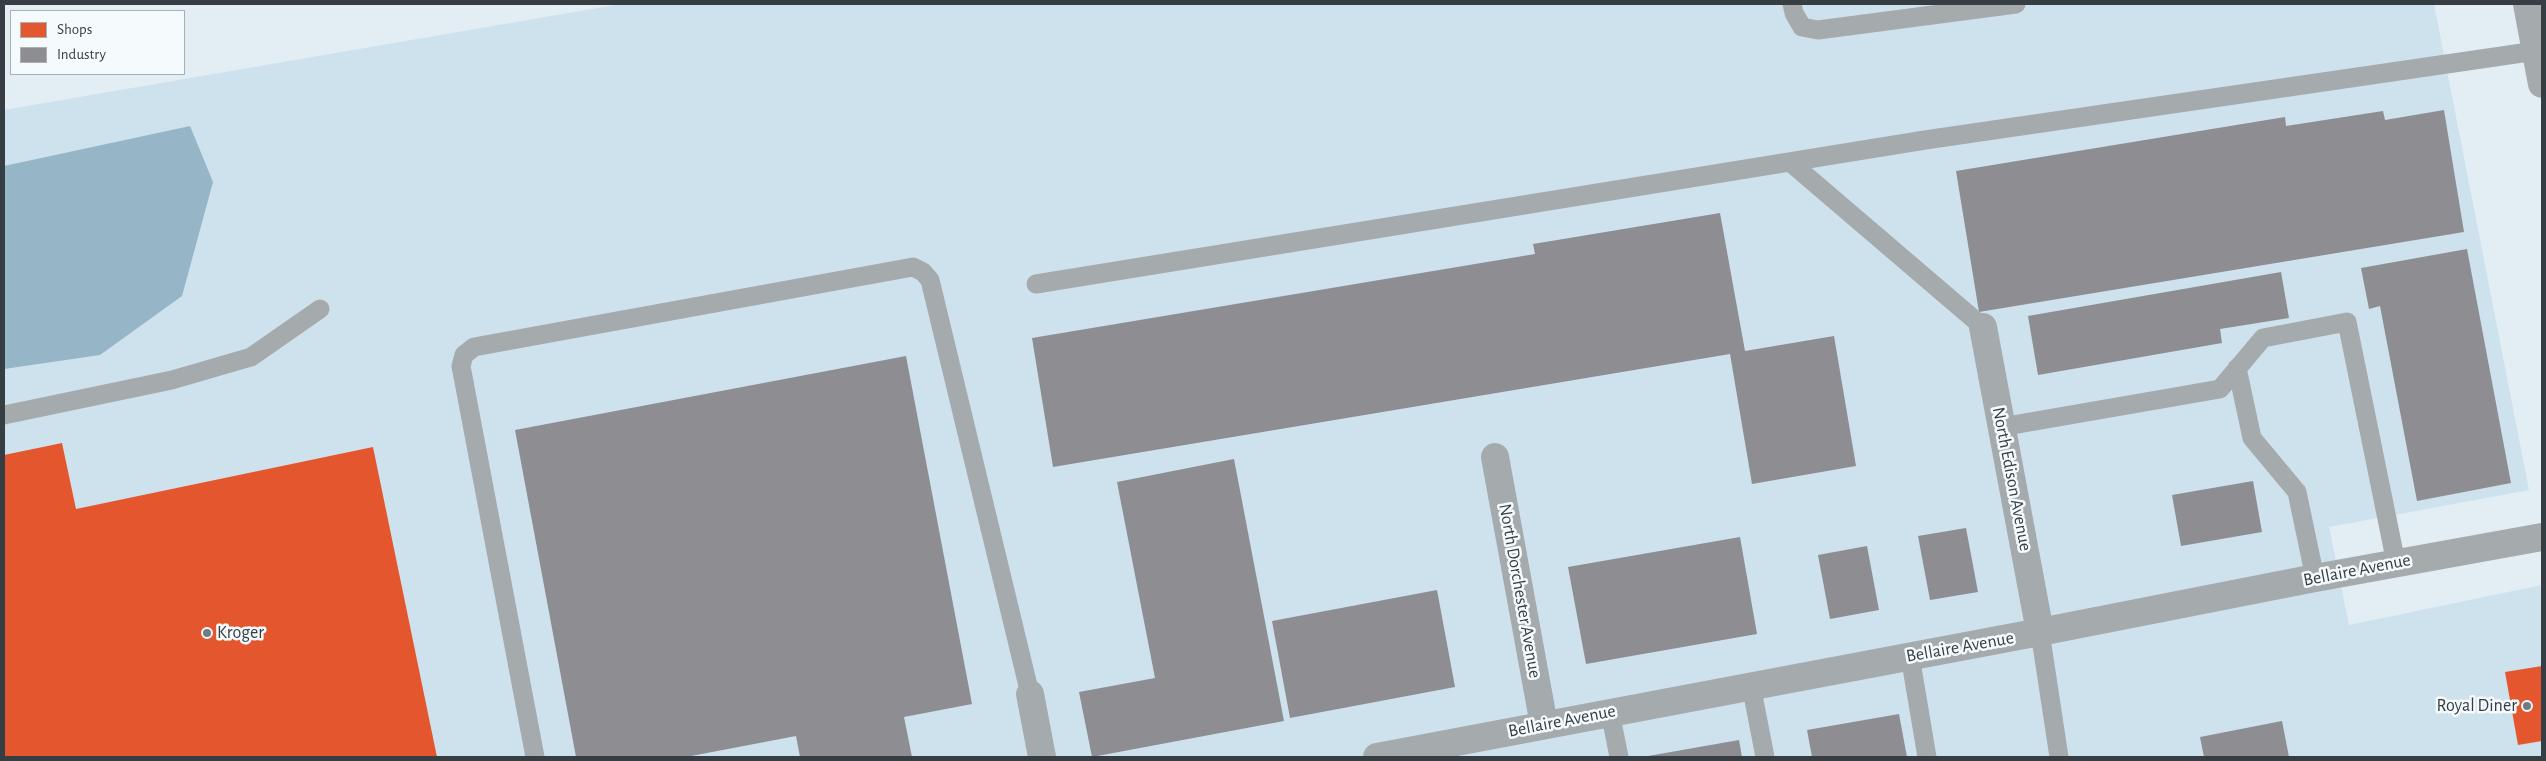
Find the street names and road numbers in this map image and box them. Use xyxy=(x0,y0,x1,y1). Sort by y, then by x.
street label: North Edison Avenue xyxy=(1987,405,2037,553)
street label: North Dorchester Avenue xyxy=(1494,502,1546,680)
street label: Bellaire Avenue xyxy=(2301,549,2413,591)
street label: Bellaire Avenue xyxy=(1905,627,2015,667)
street label: Bellaire Avenue xyxy=(1506,700,1618,742)

